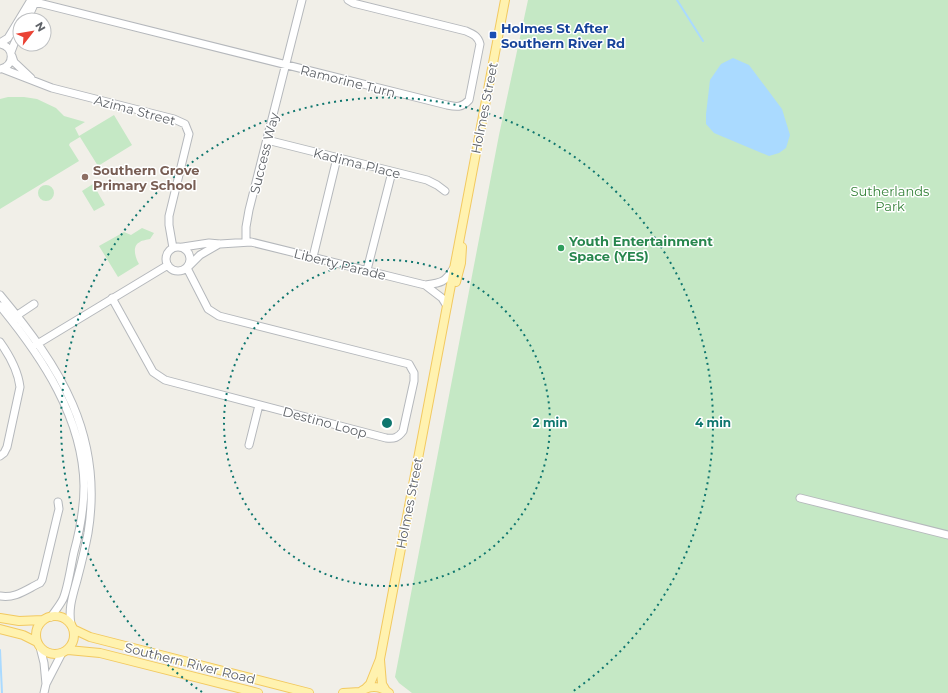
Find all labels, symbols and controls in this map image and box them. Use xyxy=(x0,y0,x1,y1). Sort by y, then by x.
north arrow xyxy=(12,12,52,52)
text: N xyxy=(32,19,49,34)
place label: Holmes St After Southern River Rd xyxy=(501,20,625,51)
marker: Holmes St After Southern River Rd xyxy=(488,30,498,40)
street label: Ramorine Turn xyxy=(299,61,397,101)
street label: Holmes Street xyxy=(467,61,501,155)
street label: Azima Street xyxy=(93,91,177,129)
street label: Success Way xyxy=(246,110,282,195)
street label: Kadima Place xyxy=(312,144,402,182)
place label: Southern Grove Primary School xyxy=(93,162,199,193)
marker: Southern Grove Primary School xyxy=(80,172,90,182)
park label: Sutherlands Park xyxy=(851,183,929,214)
place label: Youth Entertainment Space (YES) xyxy=(568,233,713,264)
marker: Youth Entertainment Space (YES) xyxy=(556,243,566,253)
street label: Liberty Parade xyxy=(292,245,388,283)
street label: Destino Loop xyxy=(281,403,369,441)
text: 2 min xyxy=(533,415,567,430)
text: 4 min xyxy=(695,415,731,430)
centre of rings xyxy=(380,416,394,430)
street label: Holmes Street xyxy=(392,456,426,550)
street label: Southern River Road xyxy=(123,639,257,687)

